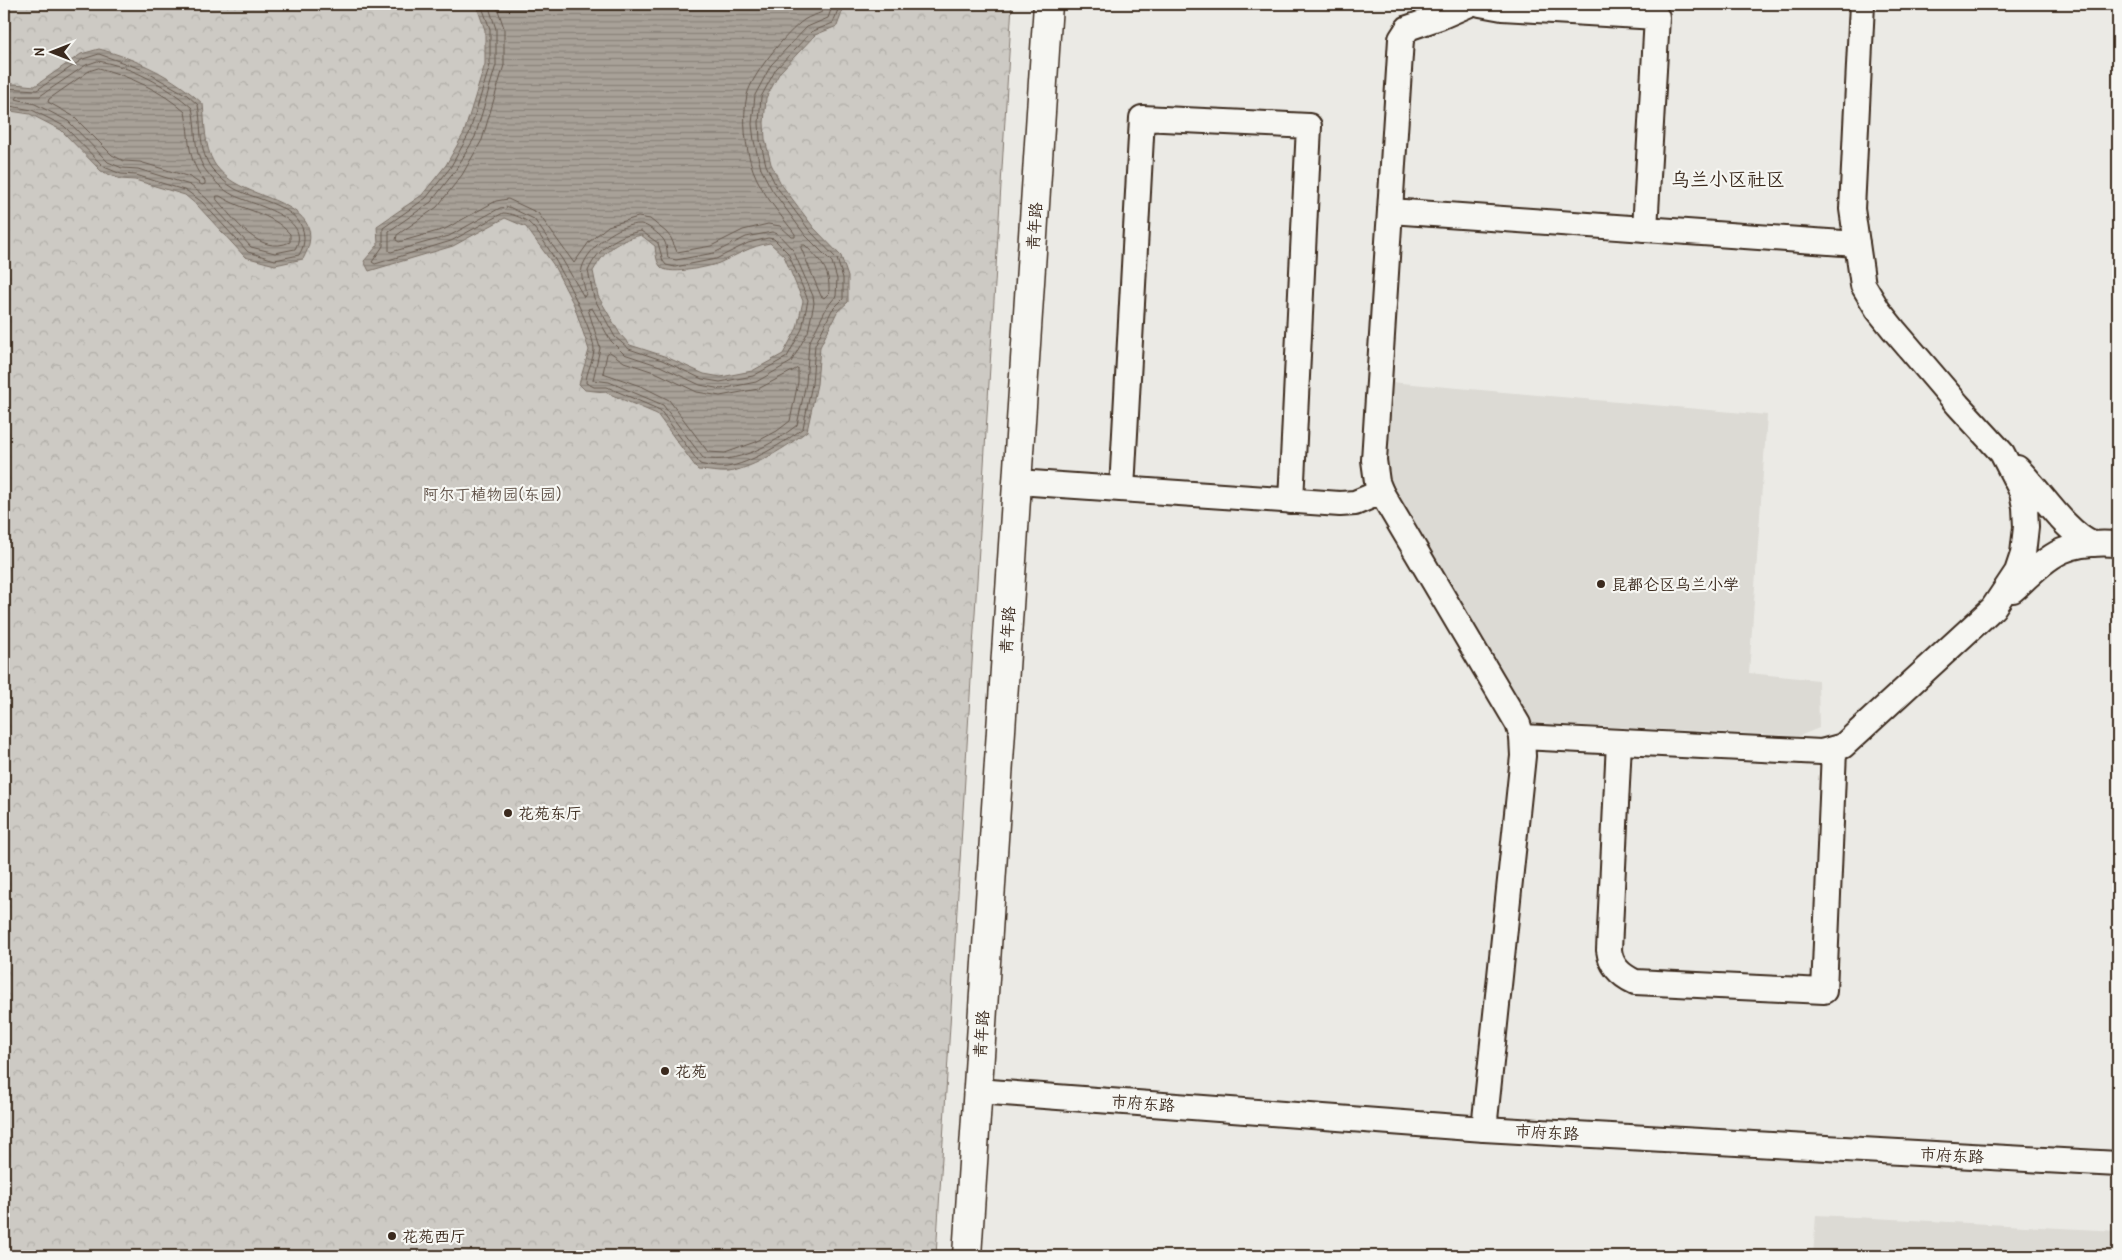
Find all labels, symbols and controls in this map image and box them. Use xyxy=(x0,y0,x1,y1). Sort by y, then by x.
north arrow xyxy=(28,28,78,78)
text: N xyxy=(29,48,48,56)
district label: 乌兰小区社区 xyxy=(1671,166,1785,192)
street label: 青年路 xyxy=(1021,201,1047,251)
park label: 阿尔丁植物园(东园) xyxy=(422,483,562,505)
place label: 昆都仑区乌兰小学 xyxy=(1611,573,1739,595)
marker: 昆都仑区乌兰小学 xyxy=(1595,578,1607,590)
street label: 青年路 xyxy=(994,605,1020,655)
place label: 花苑东厅 xyxy=(518,802,582,824)
marker: 花苑东厅 xyxy=(502,807,514,819)
street label: 青年路 xyxy=(968,1009,994,1059)
place label: 花苑 xyxy=(675,1060,707,1082)
marker: 花苑 xyxy=(659,1065,671,1077)
street label: 市府东路 xyxy=(1110,1090,1176,1116)
street label: 市府东路 xyxy=(1514,1119,1580,1145)
street label: 市府东路 xyxy=(1919,1142,1985,1168)
place label: 花苑西厅 xyxy=(402,1225,466,1247)
marker: 花苑西厅 xyxy=(386,1230,398,1242)

